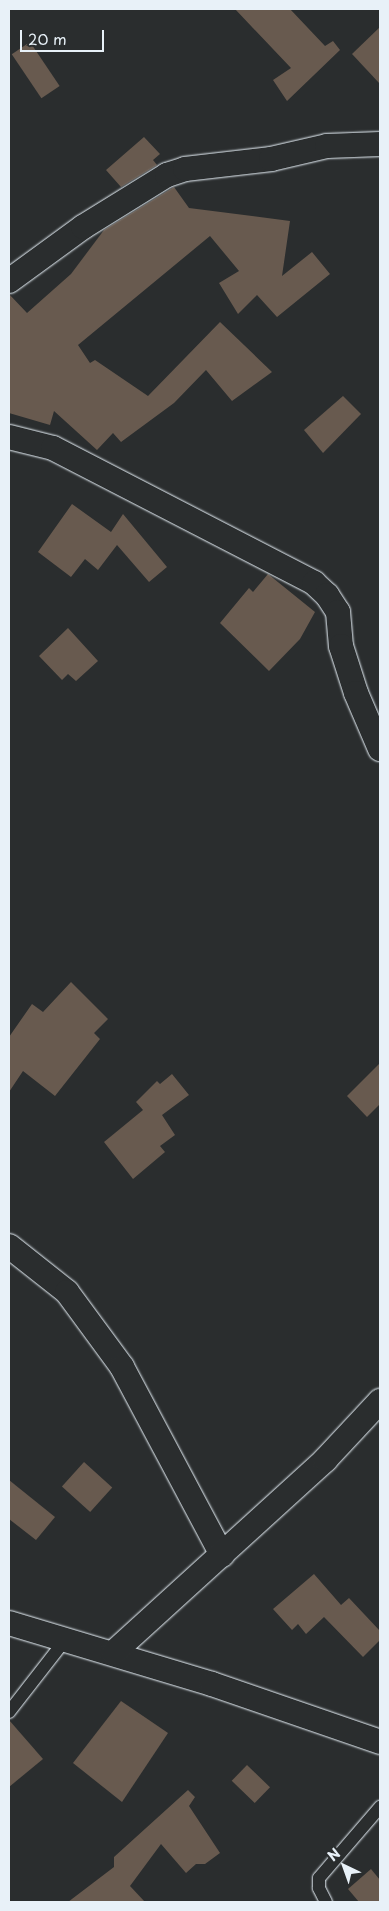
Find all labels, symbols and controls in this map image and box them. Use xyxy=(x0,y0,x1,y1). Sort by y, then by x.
scale bar xyxy=(22,20,106,52)
text: 20 m xyxy=(28,27,67,50)
north arrow xyxy=(319,1841,369,1891)
text: N xyxy=(322,1843,345,1866)

